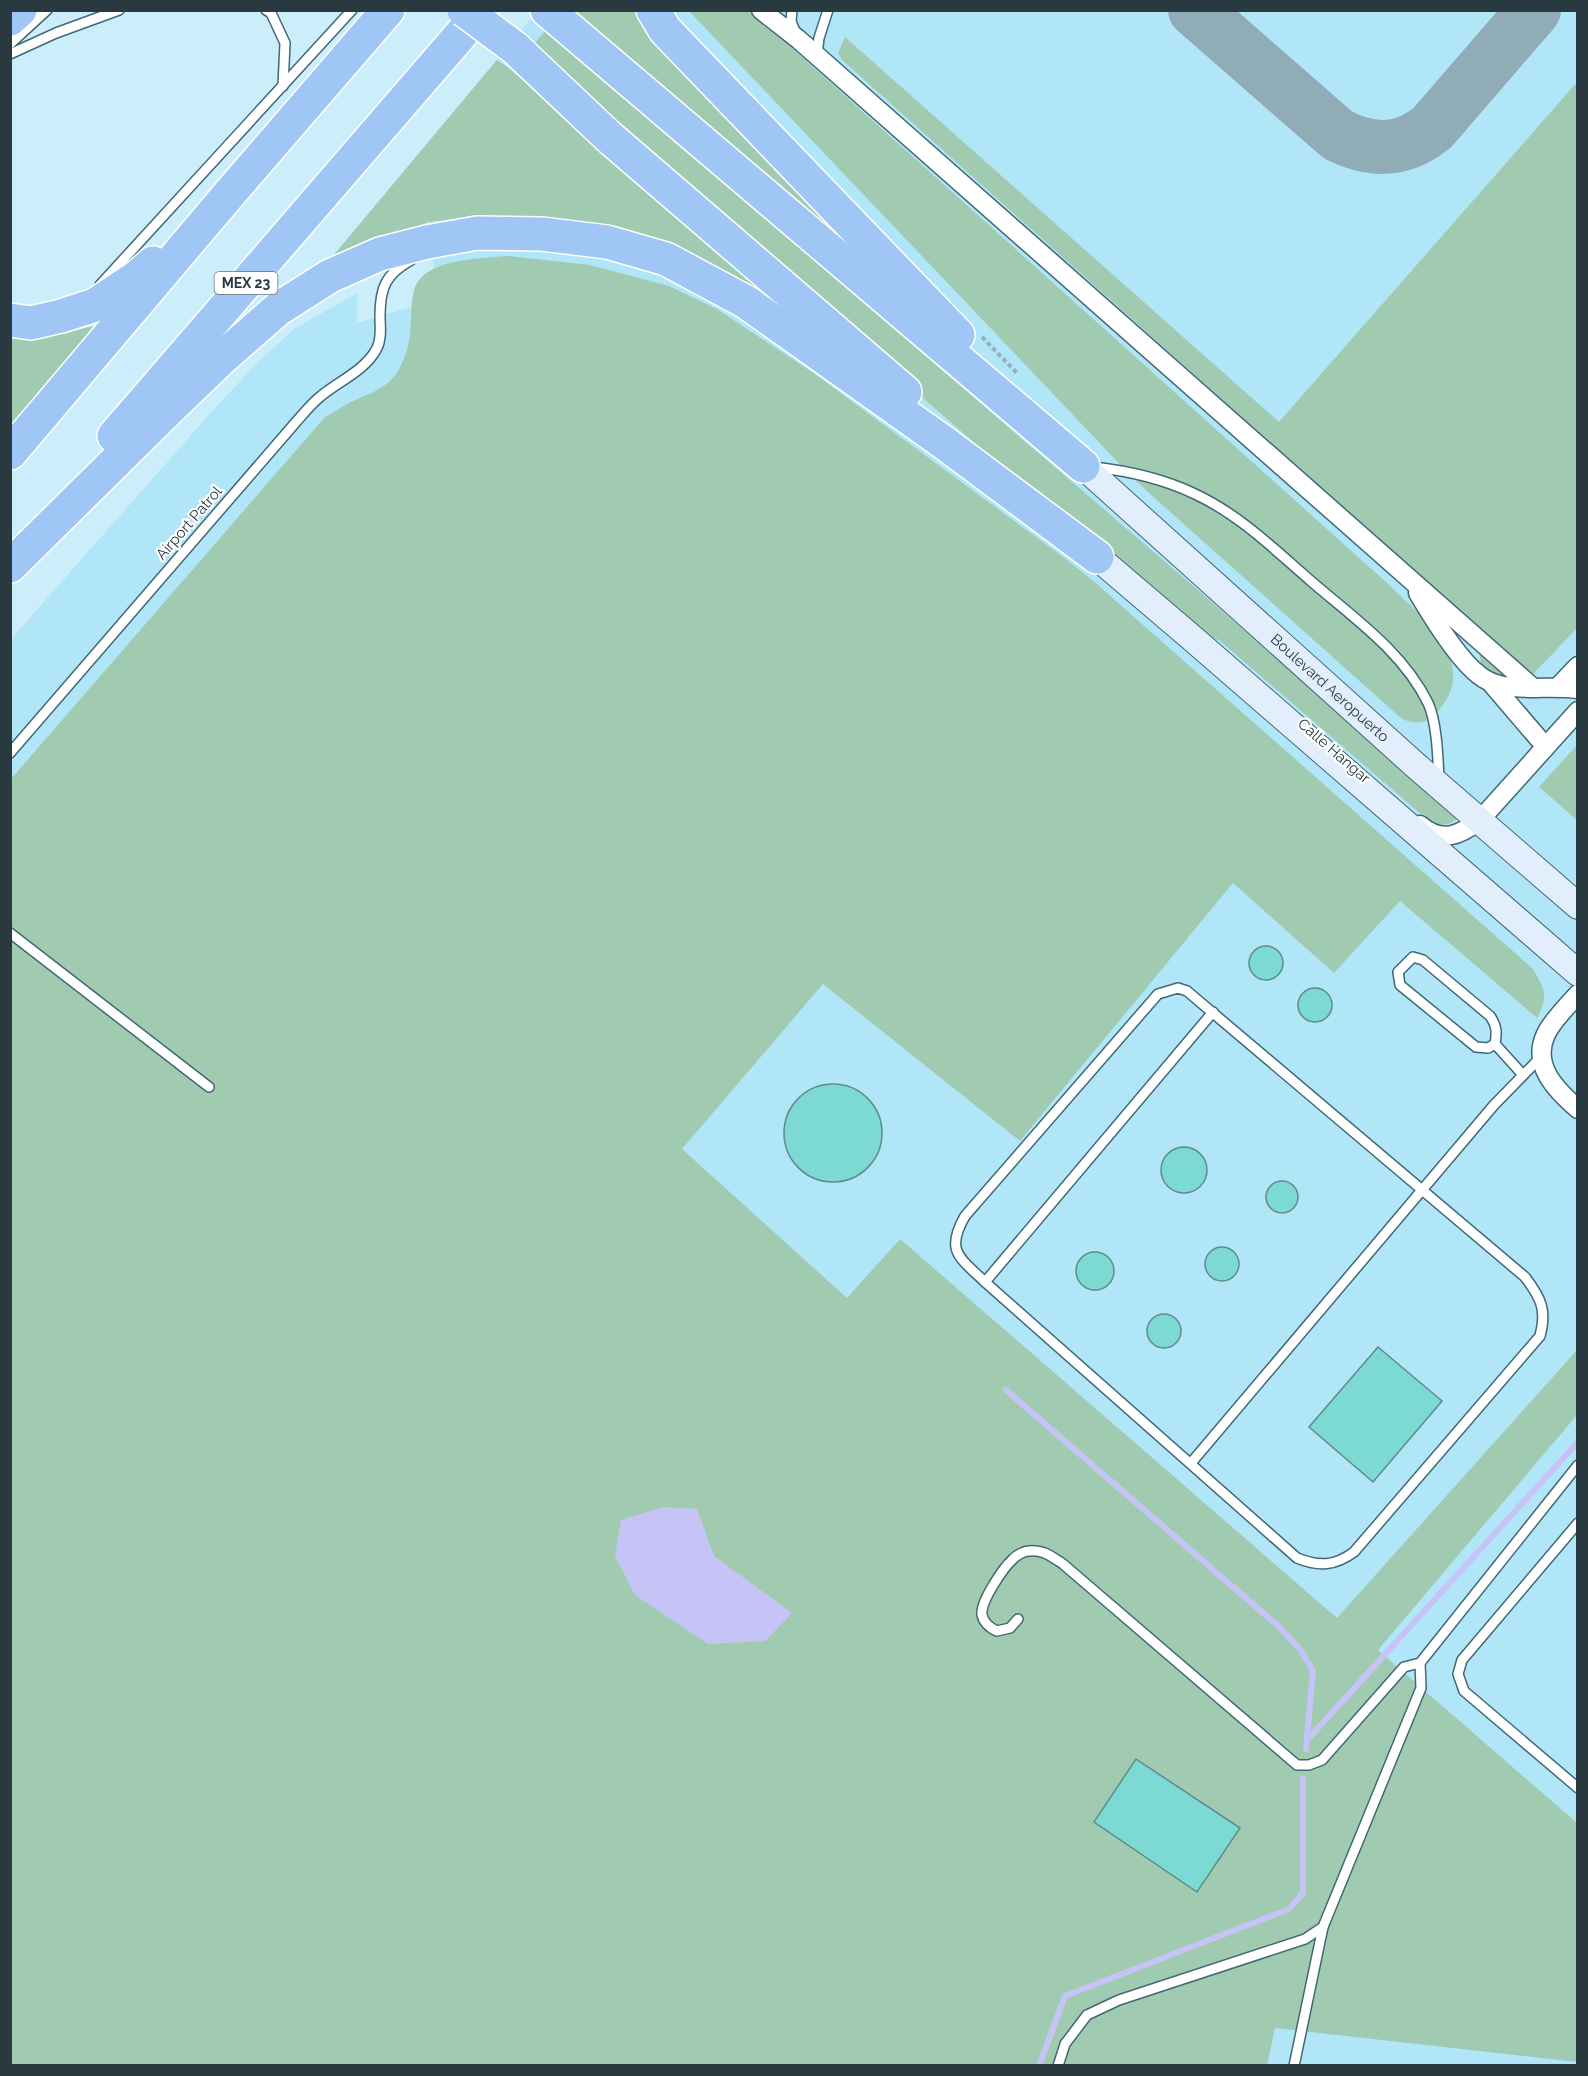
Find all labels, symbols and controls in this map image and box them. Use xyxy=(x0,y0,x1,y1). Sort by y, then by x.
road number: MEX 23 xyxy=(214,272,278,294)
street label: Airport Patrol xyxy=(152,482,226,563)
street label: Boulevard Aeropuerto xyxy=(1267,630,1393,746)
street label: Calle Hangar xyxy=(1294,715,1374,788)

